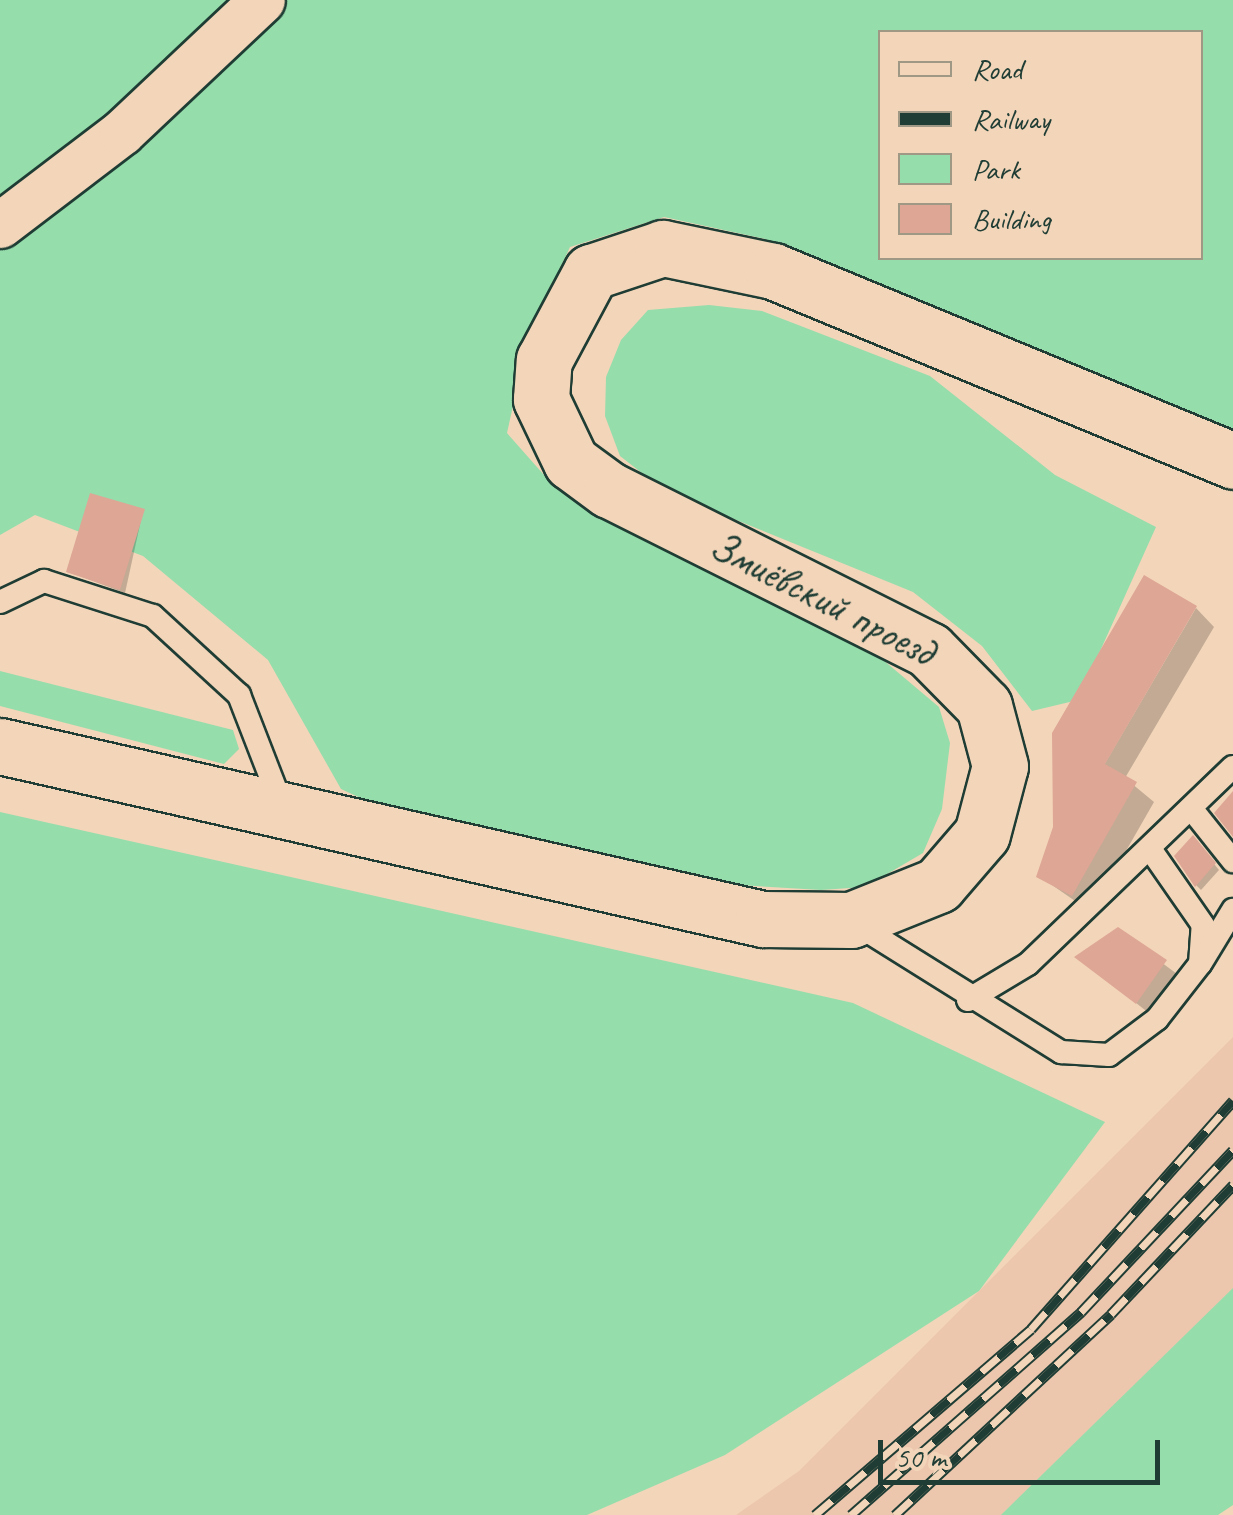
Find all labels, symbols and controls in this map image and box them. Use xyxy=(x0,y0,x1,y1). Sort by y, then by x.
legend xyxy=(878,30,1203,260)
text: Road xyxy=(972,50,1022,88)
text: Railway xyxy=(972,100,1050,138)
text: Park xyxy=(972,150,1020,188)
text: Building xyxy=(972,200,1051,238)
street label: Змиёвский проезд xyxy=(701,521,943,677)
scale bar xyxy=(883,1420,1166,1482)
text: 50 m xyxy=(895,1438,946,1476)

